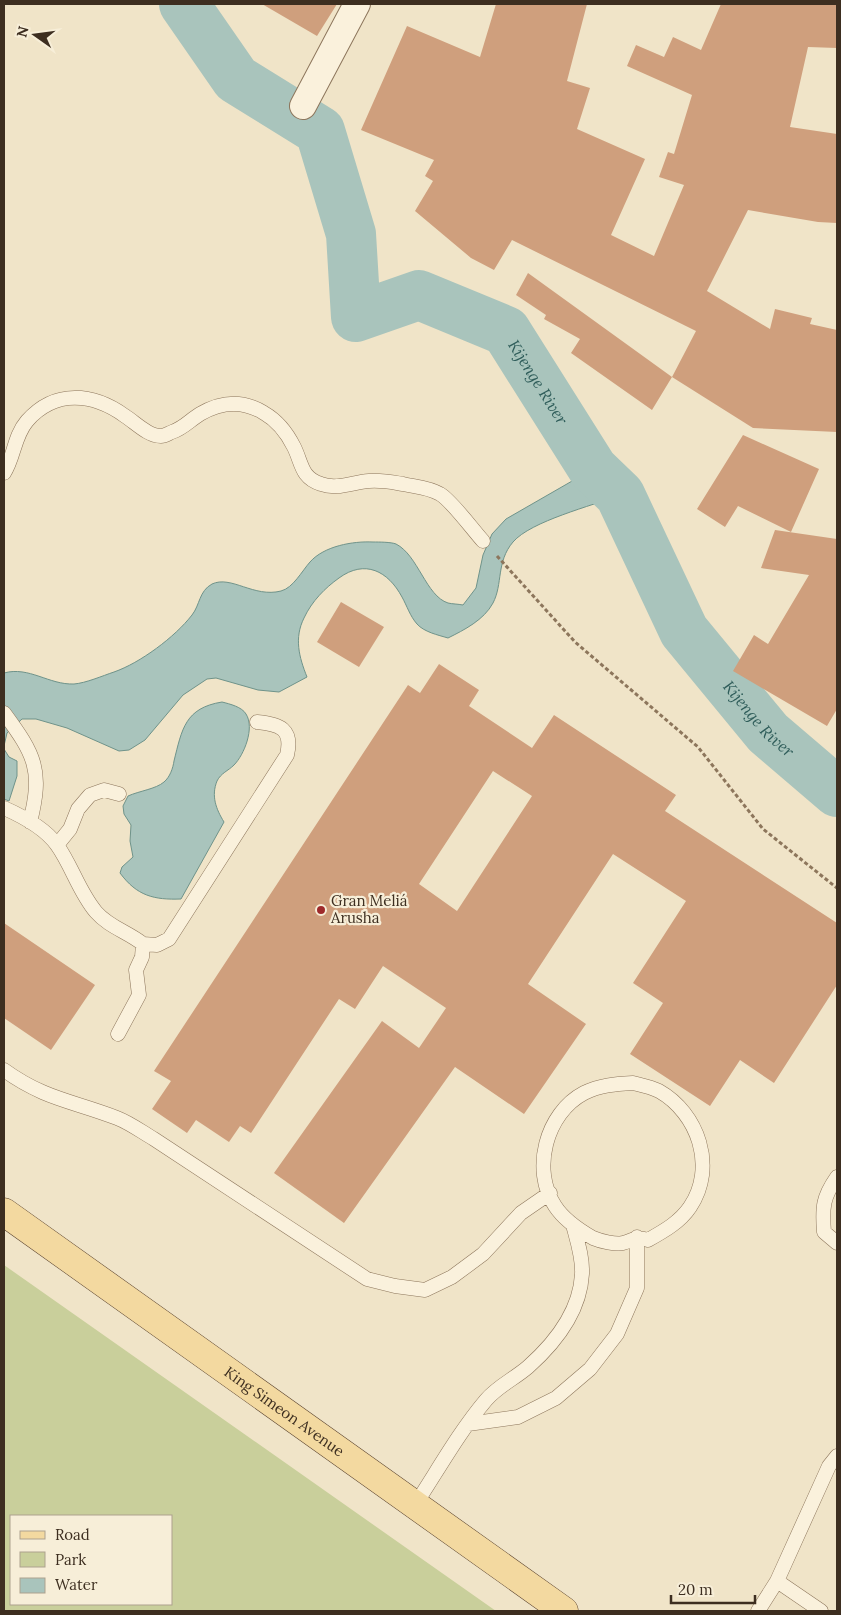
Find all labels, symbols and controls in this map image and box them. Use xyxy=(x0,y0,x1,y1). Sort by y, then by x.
north arrow xyxy=(10,10,60,60)
text: N xyxy=(12,24,32,39)
water label: Kijenge River xyxy=(504,336,573,429)
water label: Kijenge River xyxy=(719,677,799,761)
place label: Gran Meliá Arusha xyxy=(330,891,408,927)
marker: Gran Meliá Arusha xyxy=(315,904,327,916)
street label: King Simeon Avenue xyxy=(221,1362,348,1460)
legend xyxy=(10,1515,172,1605)
text: Road xyxy=(55,1525,90,1544)
text: Park xyxy=(55,1550,86,1569)
scale bar xyxy=(671,1572,755,1604)
text: Water xyxy=(55,1575,98,1594)
text: 20 m xyxy=(678,1580,713,1599)

